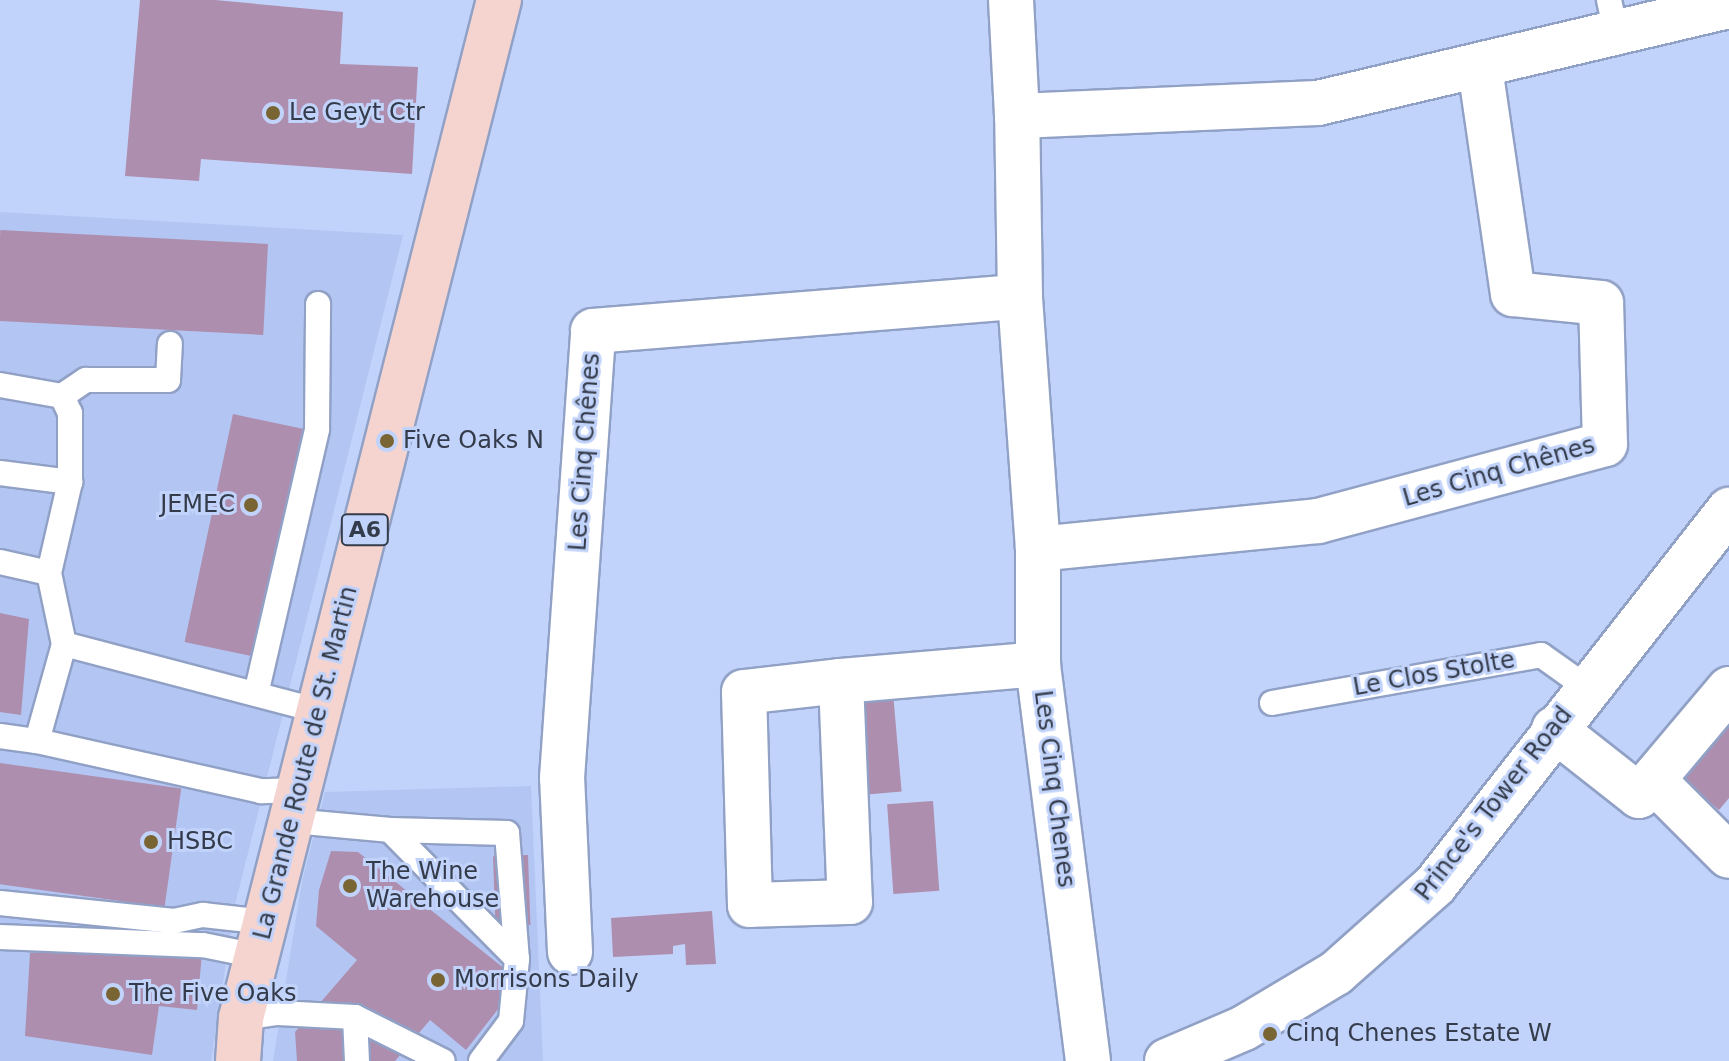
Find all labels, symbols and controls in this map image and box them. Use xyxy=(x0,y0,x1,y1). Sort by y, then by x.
place label: Le Geyt Ctr xyxy=(289,99,425,127)
marker: Le Geyt Ctr xyxy=(264,104,282,122)
street label: Les Cinq Chênes xyxy=(564,352,606,552)
place label: Five Oaks N xyxy=(403,427,544,455)
street label: Les Cinq Chênes xyxy=(1400,431,1598,513)
marker: Five Oaks N xyxy=(378,432,396,450)
place label: JEMEC xyxy=(160,491,235,519)
marker: JEMEC xyxy=(242,496,260,514)
road number: A6 xyxy=(339,512,391,548)
street label: La Grande Route de St. Martin xyxy=(248,583,364,943)
street label: Le Clos Stolte xyxy=(1351,646,1517,702)
street label: Les Cinq Chenes xyxy=(1028,689,1080,889)
street label: Prince's Tower Road xyxy=(1409,701,1579,907)
place label: HSBC xyxy=(167,828,233,856)
marker: HSBC xyxy=(142,833,160,851)
place label: The Wine Warehouse xyxy=(366,858,499,914)
marker: The Wine Warehouse xyxy=(341,877,359,895)
place label: Morrisons Daily xyxy=(454,966,639,994)
marker: Morrisons Daily xyxy=(429,971,447,989)
place label: The Five Oaks xyxy=(129,980,297,1008)
marker: The Five Oaks xyxy=(104,985,122,1003)
place label: Cinq Chenes Estate W xyxy=(1286,1020,1552,1048)
marker: Cinq Chenes Estate W xyxy=(1261,1025,1279,1043)

